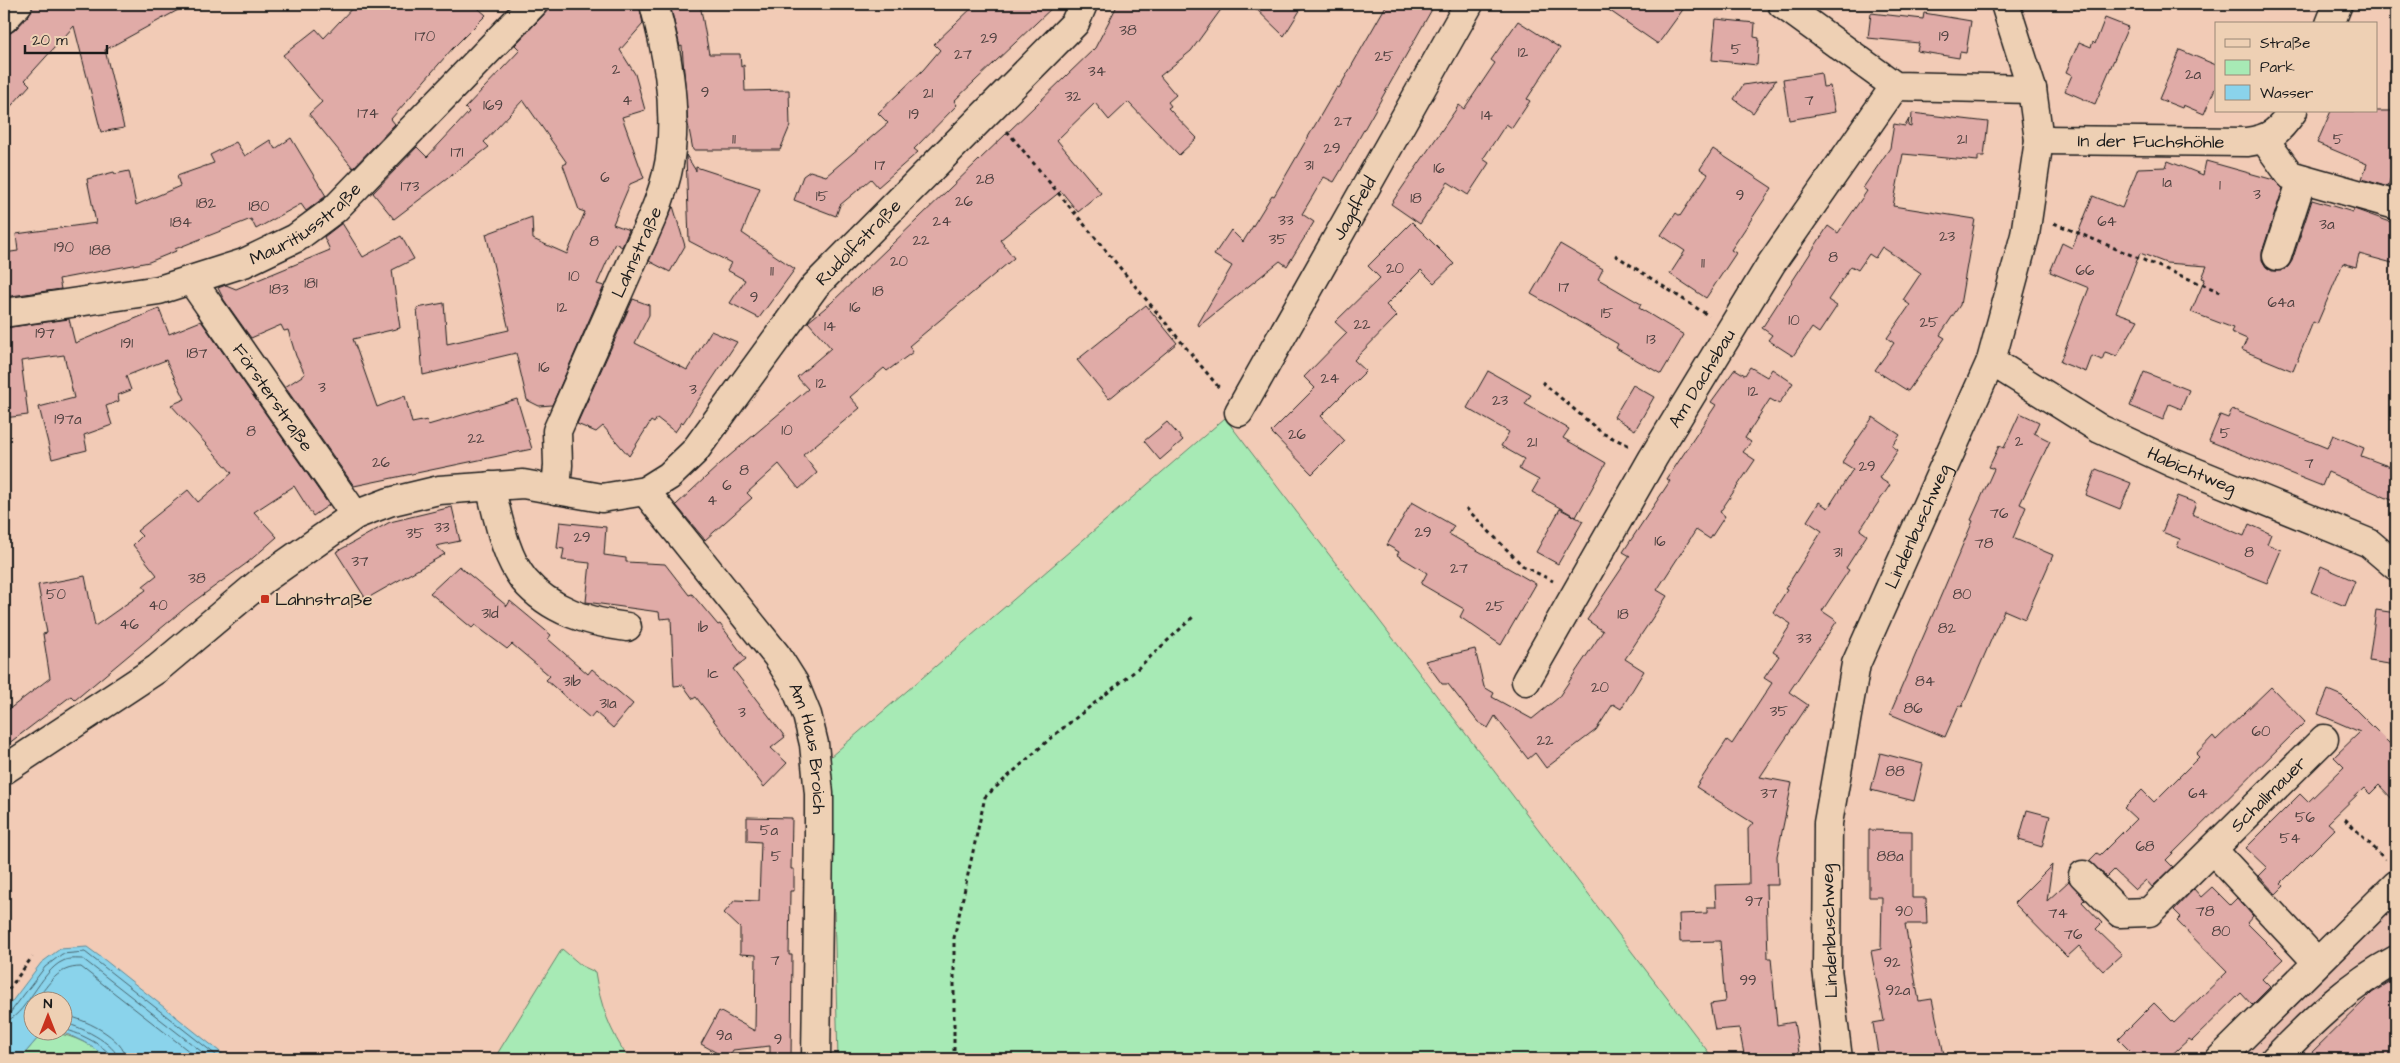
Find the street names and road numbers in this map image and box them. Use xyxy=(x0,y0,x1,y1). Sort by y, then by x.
street label: In der Fuchshöhle xyxy=(2078,128,2225,155)
street label: Jagdfeld xyxy=(1326,172,1382,245)
street label: Mauritiusstraße xyxy=(245,177,367,272)
street label: Rudolfstraße xyxy=(810,194,907,292)
street label: Lahnstraße xyxy=(606,203,668,302)
street label: Am Dachsbau xyxy=(1662,324,1742,433)
street label: Försterstraße xyxy=(226,339,319,457)
street label: Habichtweg xyxy=(2143,441,2240,501)
street label: Lindenbuschweg xyxy=(1879,460,1958,593)
street label: Am Haus Broich xyxy=(782,679,831,814)
street label: Schallmauer xyxy=(2225,751,2313,838)
street label: Lindenbuschweg xyxy=(1815,863,1845,999)

